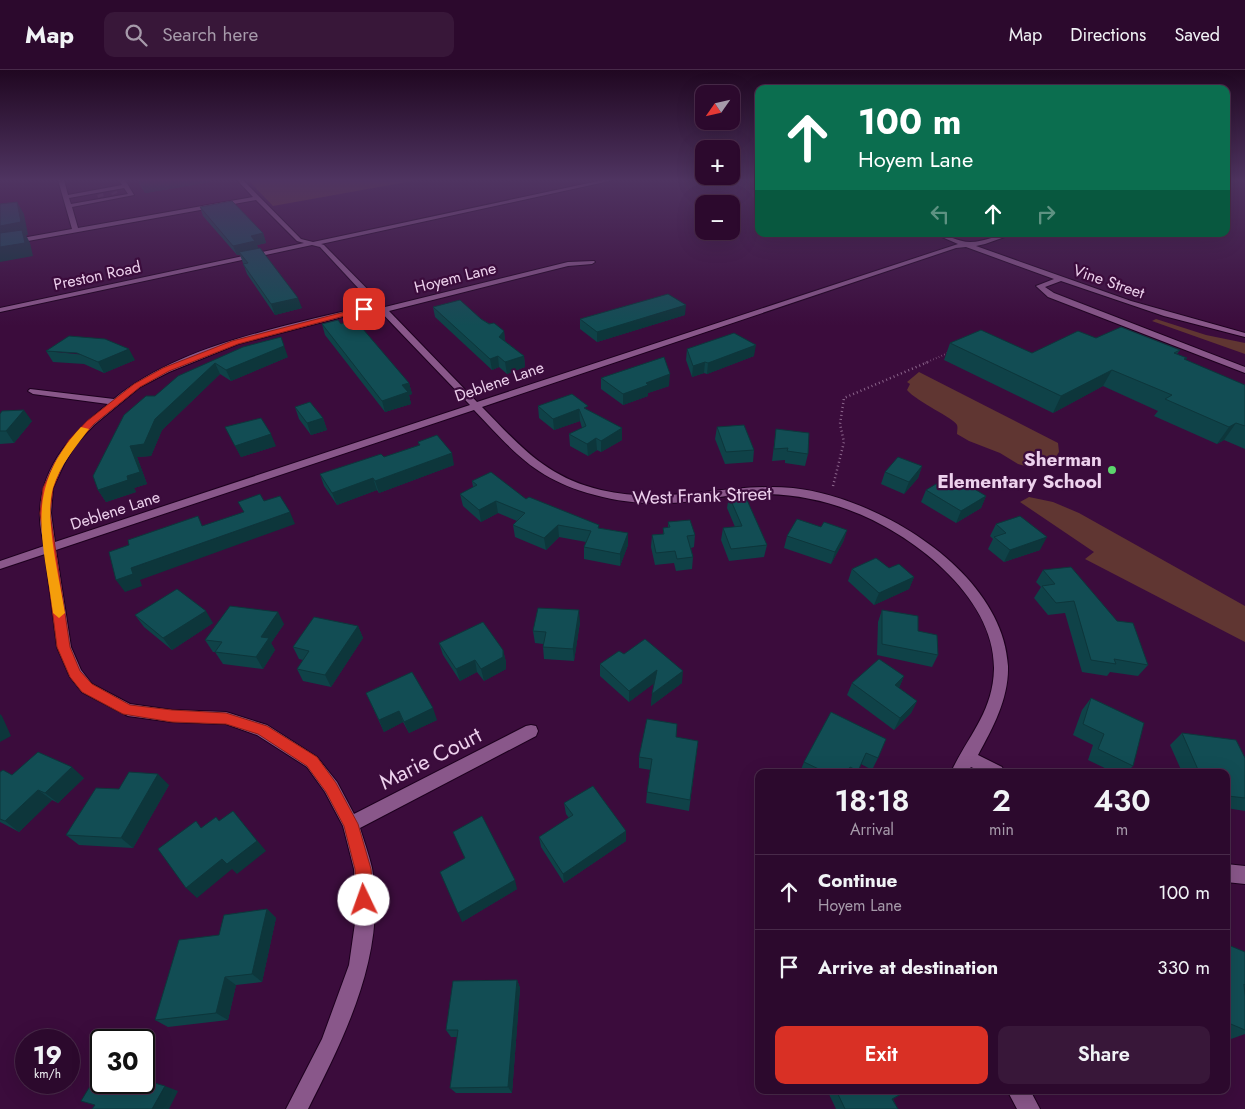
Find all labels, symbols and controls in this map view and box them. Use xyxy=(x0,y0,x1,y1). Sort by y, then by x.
search box xyxy=(104,12,454,57)
text: Map xyxy=(25,17,74,52)
icon: search xyxy=(122,21,150,49)
text: Search here xyxy=(162,21,258,48)
text: Map xyxy=(1009,22,1042,48)
text: Directions xyxy=(1070,22,1146,48)
text: Saved xyxy=(1174,22,1220,48)
north arrow xyxy=(695,85,740,130)
map controls xyxy=(695,85,740,240)
text: 100 m xyxy=(858,97,961,147)
icon: ahead xyxy=(775,105,840,170)
button: + xyxy=(695,140,740,185)
text: Hoyem Lane xyxy=(858,143,973,175)
button: − xyxy=(695,195,740,240)
icon: left xyxy=(926,200,954,228)
icon: ahead xyxy=(979,200,1007,228)
icon: right xyxy=(1032,200,1060,228)
street label: Preston Road xyxy=(51,255,143,296)
street label: Hoyem Lane xyxy=(412,256,499,299)
street label: Vine Street xyxy=(1070,258,1148,304)
pin xyxy=(343,288,385,330)
icon: arrive xyxy=(350,295,378,323)
street label: Deblene Lane xyxy=(451,355,547,408)
place label: Sherman Elementary School xyxy=(937,446,1102,495)
marker: Sherman Elementary School xyxy=(1106,464,1118,476)
street label: West Frank Street xyxy=(632,480,772,511)
street label: Deblene Lane xyxy=(67,485,163,536)
street label: Marie Court xyxy=(373,718,487,797)
text: 18:18 xyxy=(834,779,909,822)
text: 2 xyxy=(992,779,1011,822)
text: 430 xyxy=(1093,779,1151,822)
text: Arrival xyxy=(850,818,894,841)
text: min xyxy=(989,818,1014,841)
text: m xyxy=(1116,818,1128,841)
text: Continue xyxy=(818,867,897,894)
position arrow xyxy=(337,873,389,925)
icon: ahead xyxy=(775,878,803,906)
text: 100 m xyxy=(1158,879,1210,906)
text: Hoyem Lane xyxy=(818,894,902,917)
icon: arrive xyxy=(775,953,803,981)
text: Arrive at destination xyxy=(818,954,998,981)
text: 330 m xyxy=(1157,954,1210,981)
button: Exit xyxy=(775,1026,988,1084)
button: Share xyxy=(998,1026,1210,1084)
speed limit sign: 30 xyxy=(90,1029,155,1094)
text: 19 xyxy=(33,1037,62,1073)
text: km/h xyxy=(34,1065,61,1083)

